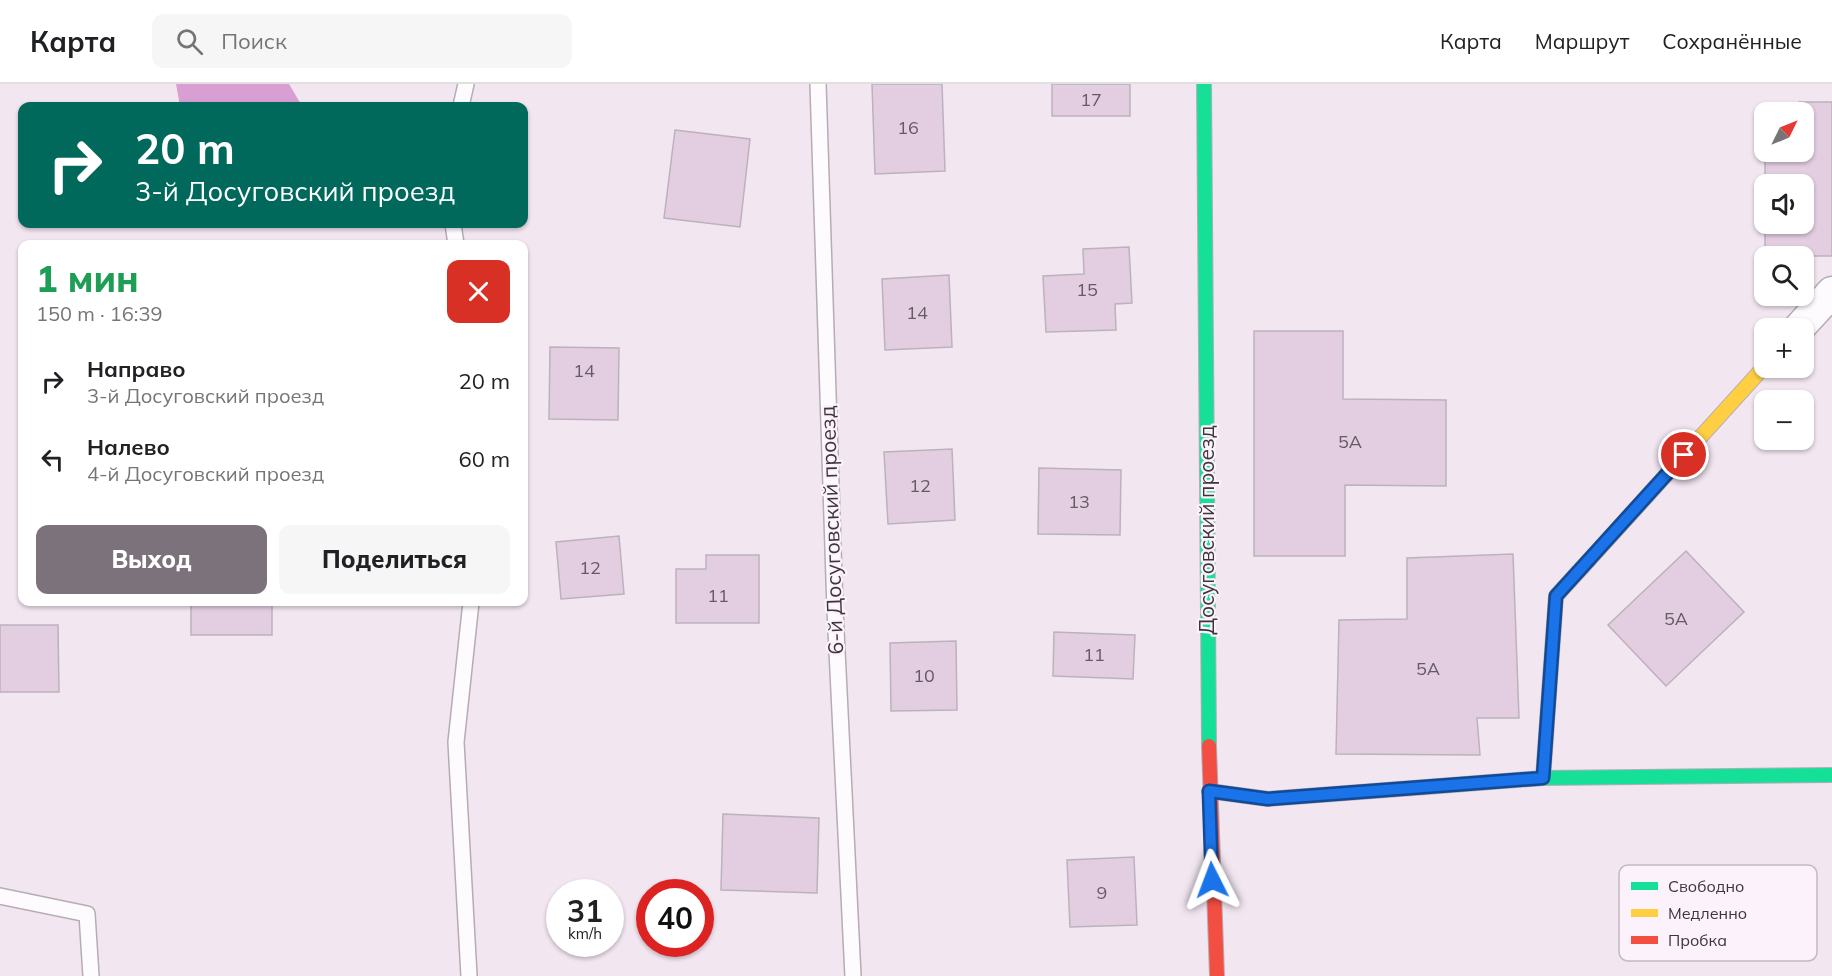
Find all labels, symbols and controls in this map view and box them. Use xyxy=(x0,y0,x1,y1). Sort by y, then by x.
search box xyxy=(152,14,572,68)
text: Карта xyxy=(30,24,116,59)
icon: search xyxy=(173,25,206,58)
text: Поиск xyxy=(221,27,287,55)
text: Карта xyxy=(1440,28,1502,54)
text: Маршрут xyxy=(1535,28,1629,54)
text: Сохранённые xyxy=(1662,28,1802,54)
house number: 17 xyxy=(1080,88,1102,111)
north arrow xyxy=(1754,102,1814,162)
map controls xyxy=(1754,102,1814,450)
house number: 16 xyxy=(897,116,919,139)
text: 20 m xyxy=(135,122,235,175)
icon: right xyxy=(36,126,114,204)
text: 3-й Досуговский проезд xyxy=(135,174,455,208)
button: sound xyxy=(1754,174,1814,234)
button: search xyxy=(1754,246,1814,306)
text: 1 мин xyxy=(36,256,139,301)
button: close xyxy=(447,260,510,323)
house number: 15 xyxy=(1076,278,1098,301)
text: 150 m · 16:39 xyxy=(36,301,162,326)
house number: 14 xyxy=(906,301,928,324)
button: + xyxy=(1754,318,1814,378)
text: Направо xyxy=(87,355,185,383)
house number: 14 xyxy=(573,359,595,382)
icon: right xyxy=(36,365,69,398)
text: 20 m xyxy=(459,367,510,395)
text: 3-й Досуговский проезд xyxy=(87,383,324,408)
button: − xyxy=(1754,390,1814,450)
street label: 6-й Досуговский проезд xyxy=(814,405,848,655)
street label: Досуговский проезд xyxy=(1193,425,1219,635)
pin xyxy=(1658,429,1709,480)
house number: 5А xyxy=(1338,430,1362,453)
text: Налево xyxy=(87,433,170,461)
icon: arrive xyxy=(1667,438,1700,471)
icon: left xyxy=(36,443,69,476)
text: 60 m xyxy=(459,445,510,473)
text: 4-й Досуговский проезд xyxy=(87,461,324,486)
house number: 12 xyxy=(909,474,931,497)
house number: 13 xyxy=(1068,490,1090,513)
button: Выход xyxy=(36,525,267,594)
button: Поделиться xyxy=(279,525,510,594)
house number: 12 xyxy=(579,556,601,579)
house number: 11 xyxy=(707,584,729,607)
house number: 5А xyxy=(1664,607,1688,630)
house number: 11 xyxy=(1083,643,1105,666)
house number: 5А xyxy=(1416,657,1440,680)
house number: 10 xyxy=(913,664,935,687)
position arrow xyxy=(1180,848,1244,912)
legend xyxy=(1619,865,1817,961)
text: Свободно xyxy=(1668,876,1744,896)
speed limit sign: 40 xyxy=(636,879,714,957)
house number: 9 xyxy=(1097,881,1107,904)
text: 31 xyxy=(567,892,603,930)
text: Медленно xyxy=(1668,903,1747,923)
text: km/h xyxy=(568,924,602,943)
text: Пробка xyxy=(1668,930,1727,950)

